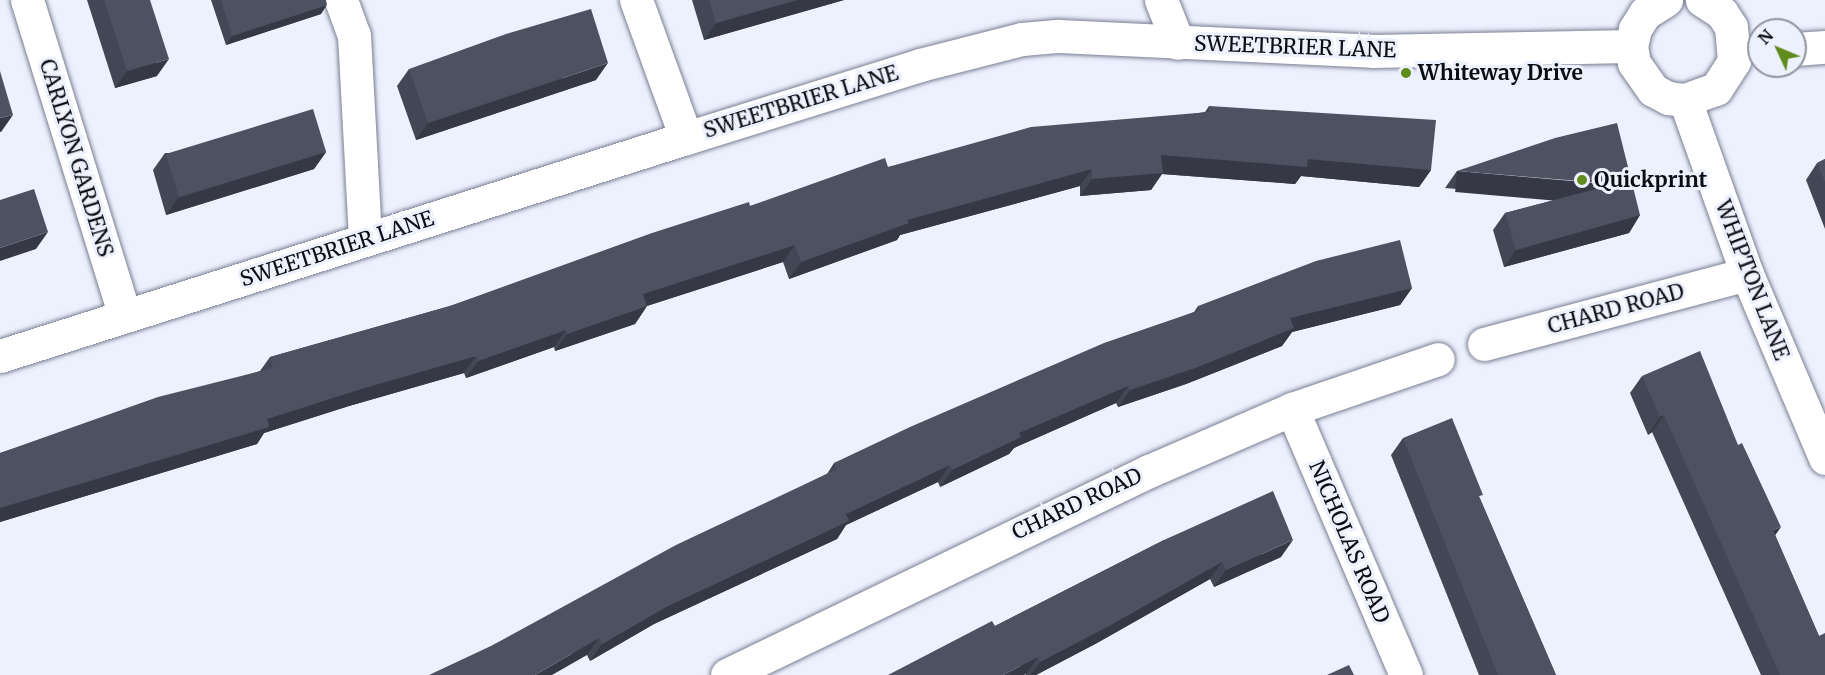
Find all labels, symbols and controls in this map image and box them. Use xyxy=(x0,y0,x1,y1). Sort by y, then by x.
north arrow xyxy=(1747,18,1807,78)
text: N xyxy=(1754,25,1777,48)
street label: SWEETBRIER LANE xyxy=(1194,31,1396,63)
street label: CARLYON GARDENS xyxy=(34,56,118,260)
street label: SWEETBRIER LANE xyxy=(701,60,901,144)
place label: Whiteway Drive xyxy=(1418,60,1583,86)
marker: Whiteway Drive xyxy=(1399,66,1413,80)
place label: Quickprint xyxy=(1594,167,1707,193)
marker: Quickprint xyxy=(1575,173,1589,187)
street label: WHIPTON LANE xyxy=(1710,197,1794,363)
street label: SWEETBRIER LANE xyxy=(237,206,437,292)
street label: CHARD ROAD xyxy=(1545,279,1687,339)
street label: NICHOLAS ROAD xyxy=(1303,457,1395,627)
street label: CHARD ROAD xyxy=(1008,463,1146,545)

